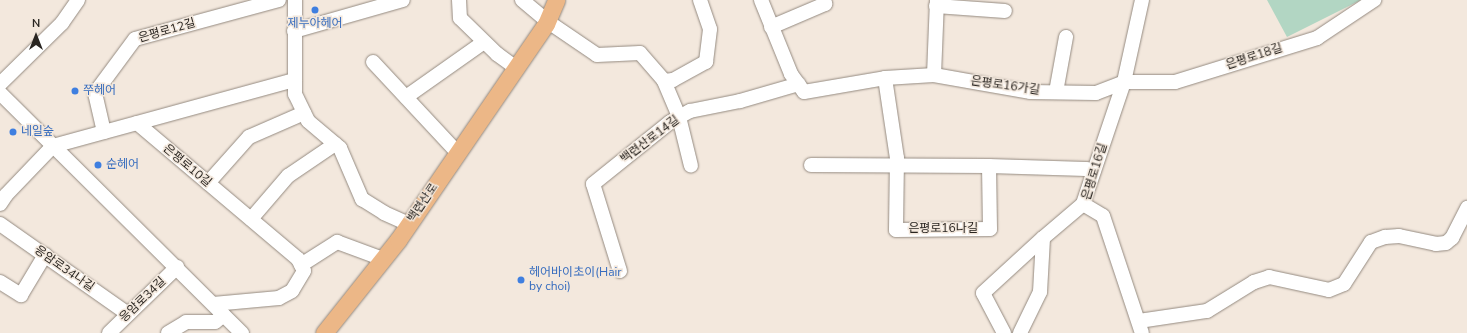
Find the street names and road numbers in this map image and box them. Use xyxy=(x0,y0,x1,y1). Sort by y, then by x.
street label: 은평로12길 xyxy=(137,16,197,46)
street label: 은평로18길 xyxy=(1224,41,1284,73)
street label: 은평로16가길 xyxy=(970,74,1040,98)
street label: 백련산로14길 xyxy=(618,113,682,167)
street label: 은평로10길 xyxy=(160,142,214,190)
street label: 은평로16길 xyxy=(1080,142,1110,202)
street label: 백련산로 xyxy=(405,181,441,225)
street label: 은평로16나길 xyxy=(908,222,978,236)
street label: 응암로34나길 xyxy=(31,243,97,295)
street label: 응암로34길 xyxy=(117,274,169,326)

